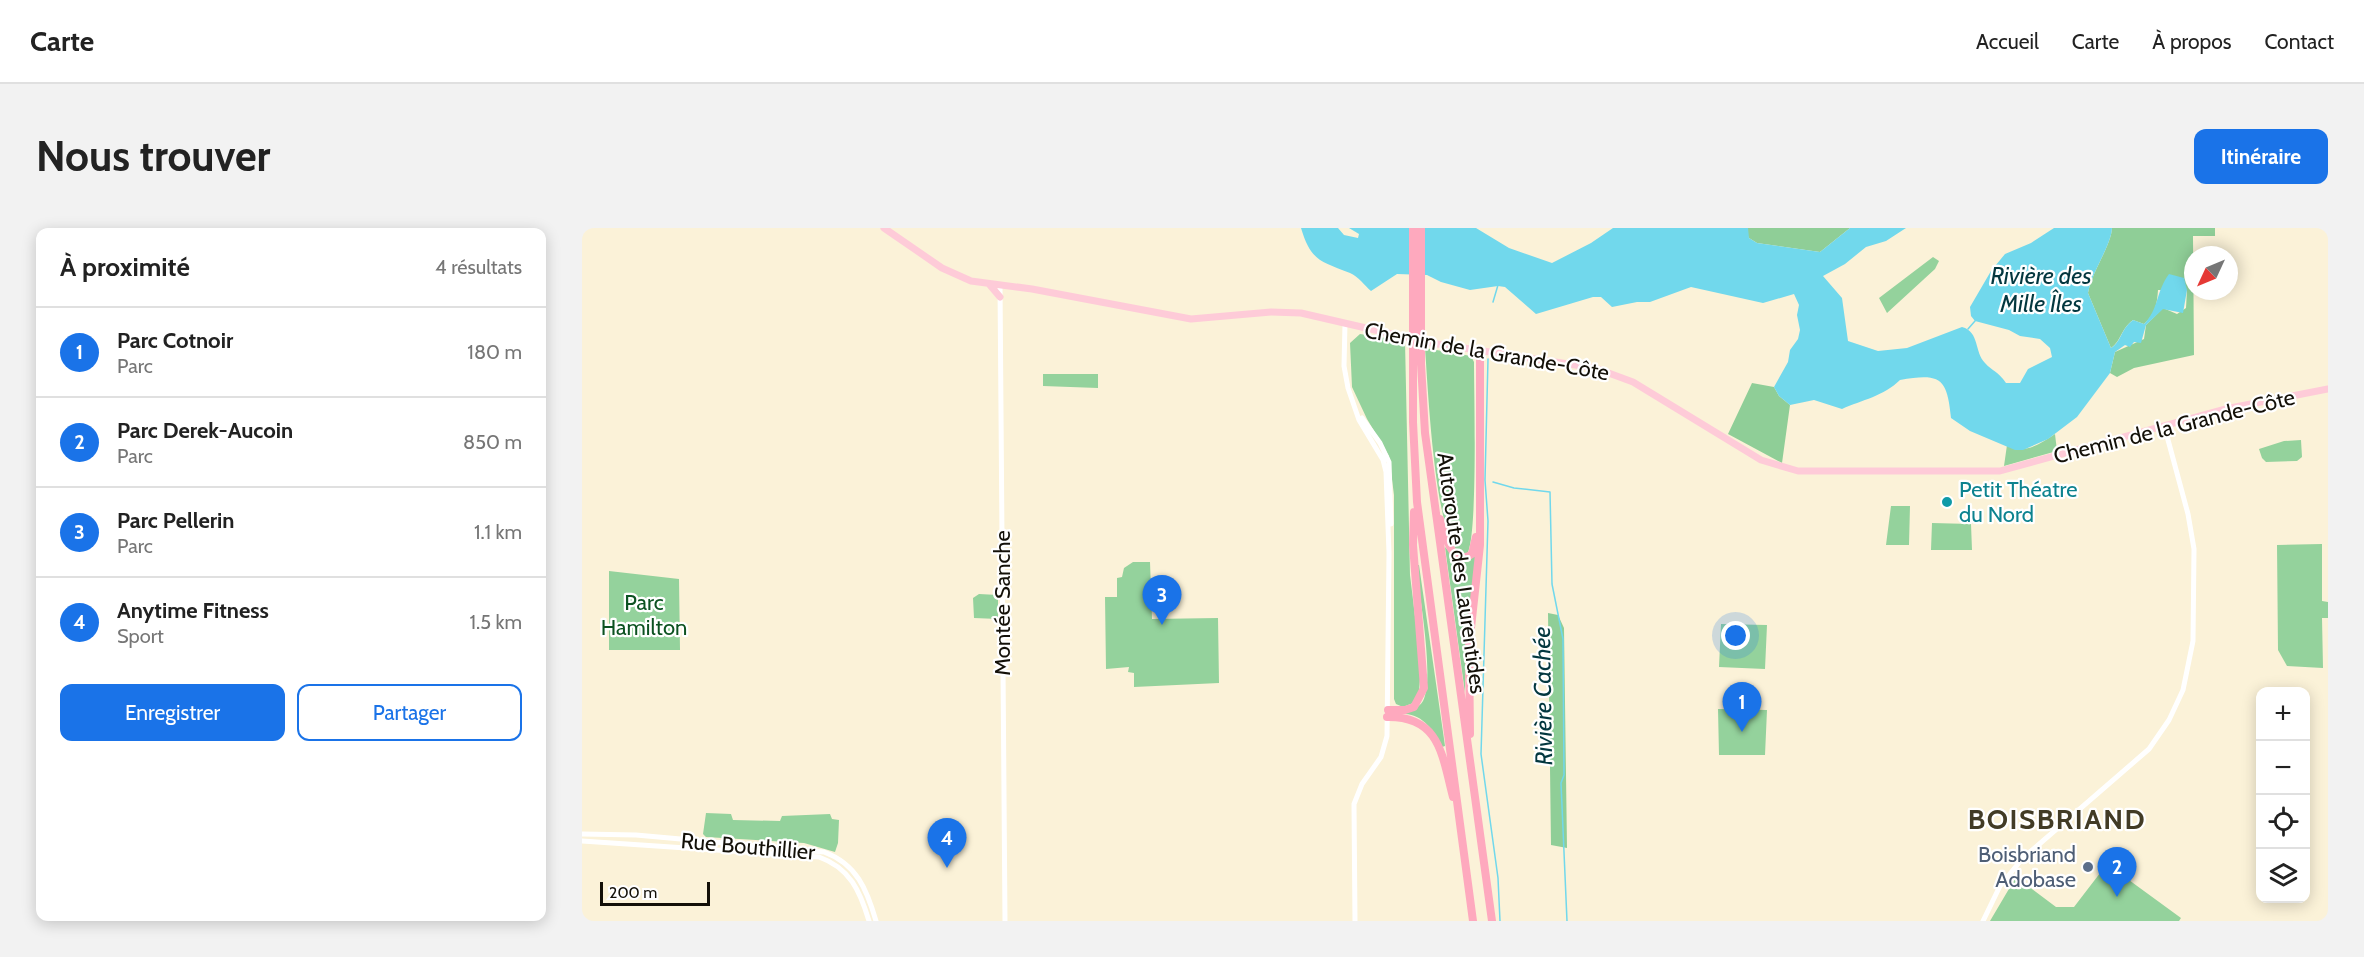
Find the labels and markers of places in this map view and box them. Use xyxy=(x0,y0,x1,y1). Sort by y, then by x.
place label: Petit Théatre du Nord xyxy=(1959,476,2077,528)
marker: Petit Théatre du Nord xyxy=(1940,495,1954,509)
pin: 3 xyxy=(1142,576,1182,625)
pin: 1 xyxy=(1722,682,1762,732)
pin: 4 xyxy=(928,818,967,868)
place label: Boisbriand Adobase xyxy=(1978,841,2076,893)
pin: 2 xyxy=(2098,848,2137,897)
marker: Boisbriand Adobase xyxy=(2081,860,2095,874)

